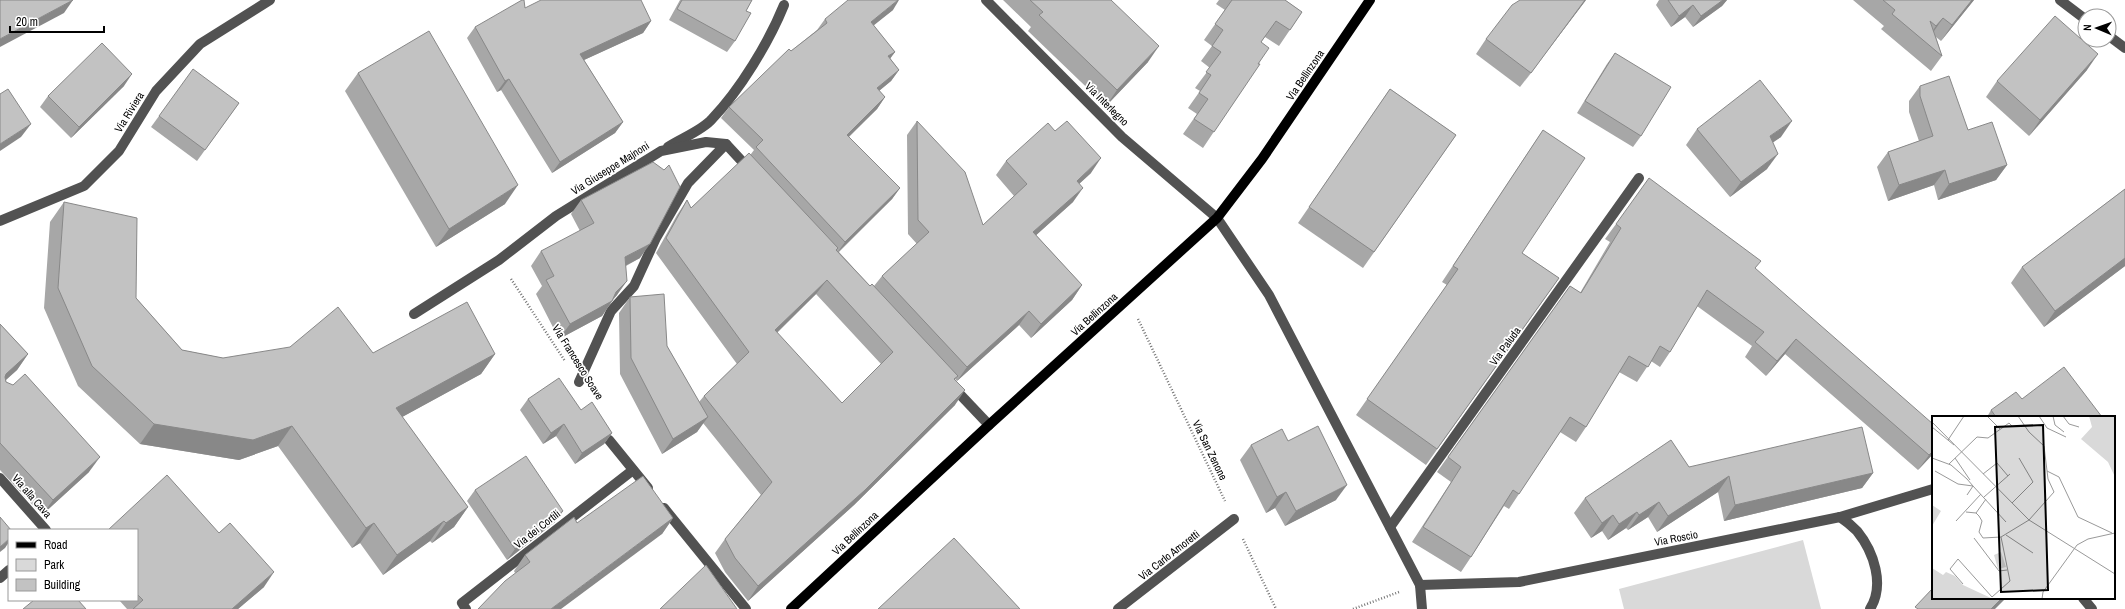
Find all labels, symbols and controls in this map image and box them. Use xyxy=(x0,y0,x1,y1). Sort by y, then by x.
scale bar xyxy=(10,8,104,34)
north arrow xyxy=(2077,8,2117,48)
text: 20 m xyxy=(16,14,38,30)
text: N xyxy=(2080,24,2094,31)
street label: Via Bellinzona xyxy=(1283,47,1327,103)
street label: Via Interlegno xyxy=(1082,79,1132,129)
street label: Via Riviera xyxy=(111,89,147,135)
street label: Via Giuseppe Majnoni xyxy=(568,138,652,198)
street label: Via Bellinzona xyxy=(1068,289,1120,339)
street label: Via Francesco Soave xyxy=(549,322,607,402)
street label: Via Paluda xyxy=(1486,324,1524,368)
inset map xyxy=(1932,416,2115,599)
street label: Via San Zenone xyxy=(1189,418,1231,482)
street label: Via alla Cava xyxy=(9,471,55,521)
street label: Via dei Cortili xyxy=(511,507,563,551)
street label: Via Bellinzona xyxy=(829,508,881,558)
street label: Via Carlo Amoretti xyxy=(1136,527,1202,583)
street label: Via Roscio xyxy=(1653,527,1699,549)
legend xyxy=(8,529,138,601)
text: Road xyxy=(44,537,68,553)
text: Park xyxy=(44,557,64,573)
text: Building xyxy=(44,577,81,593)

